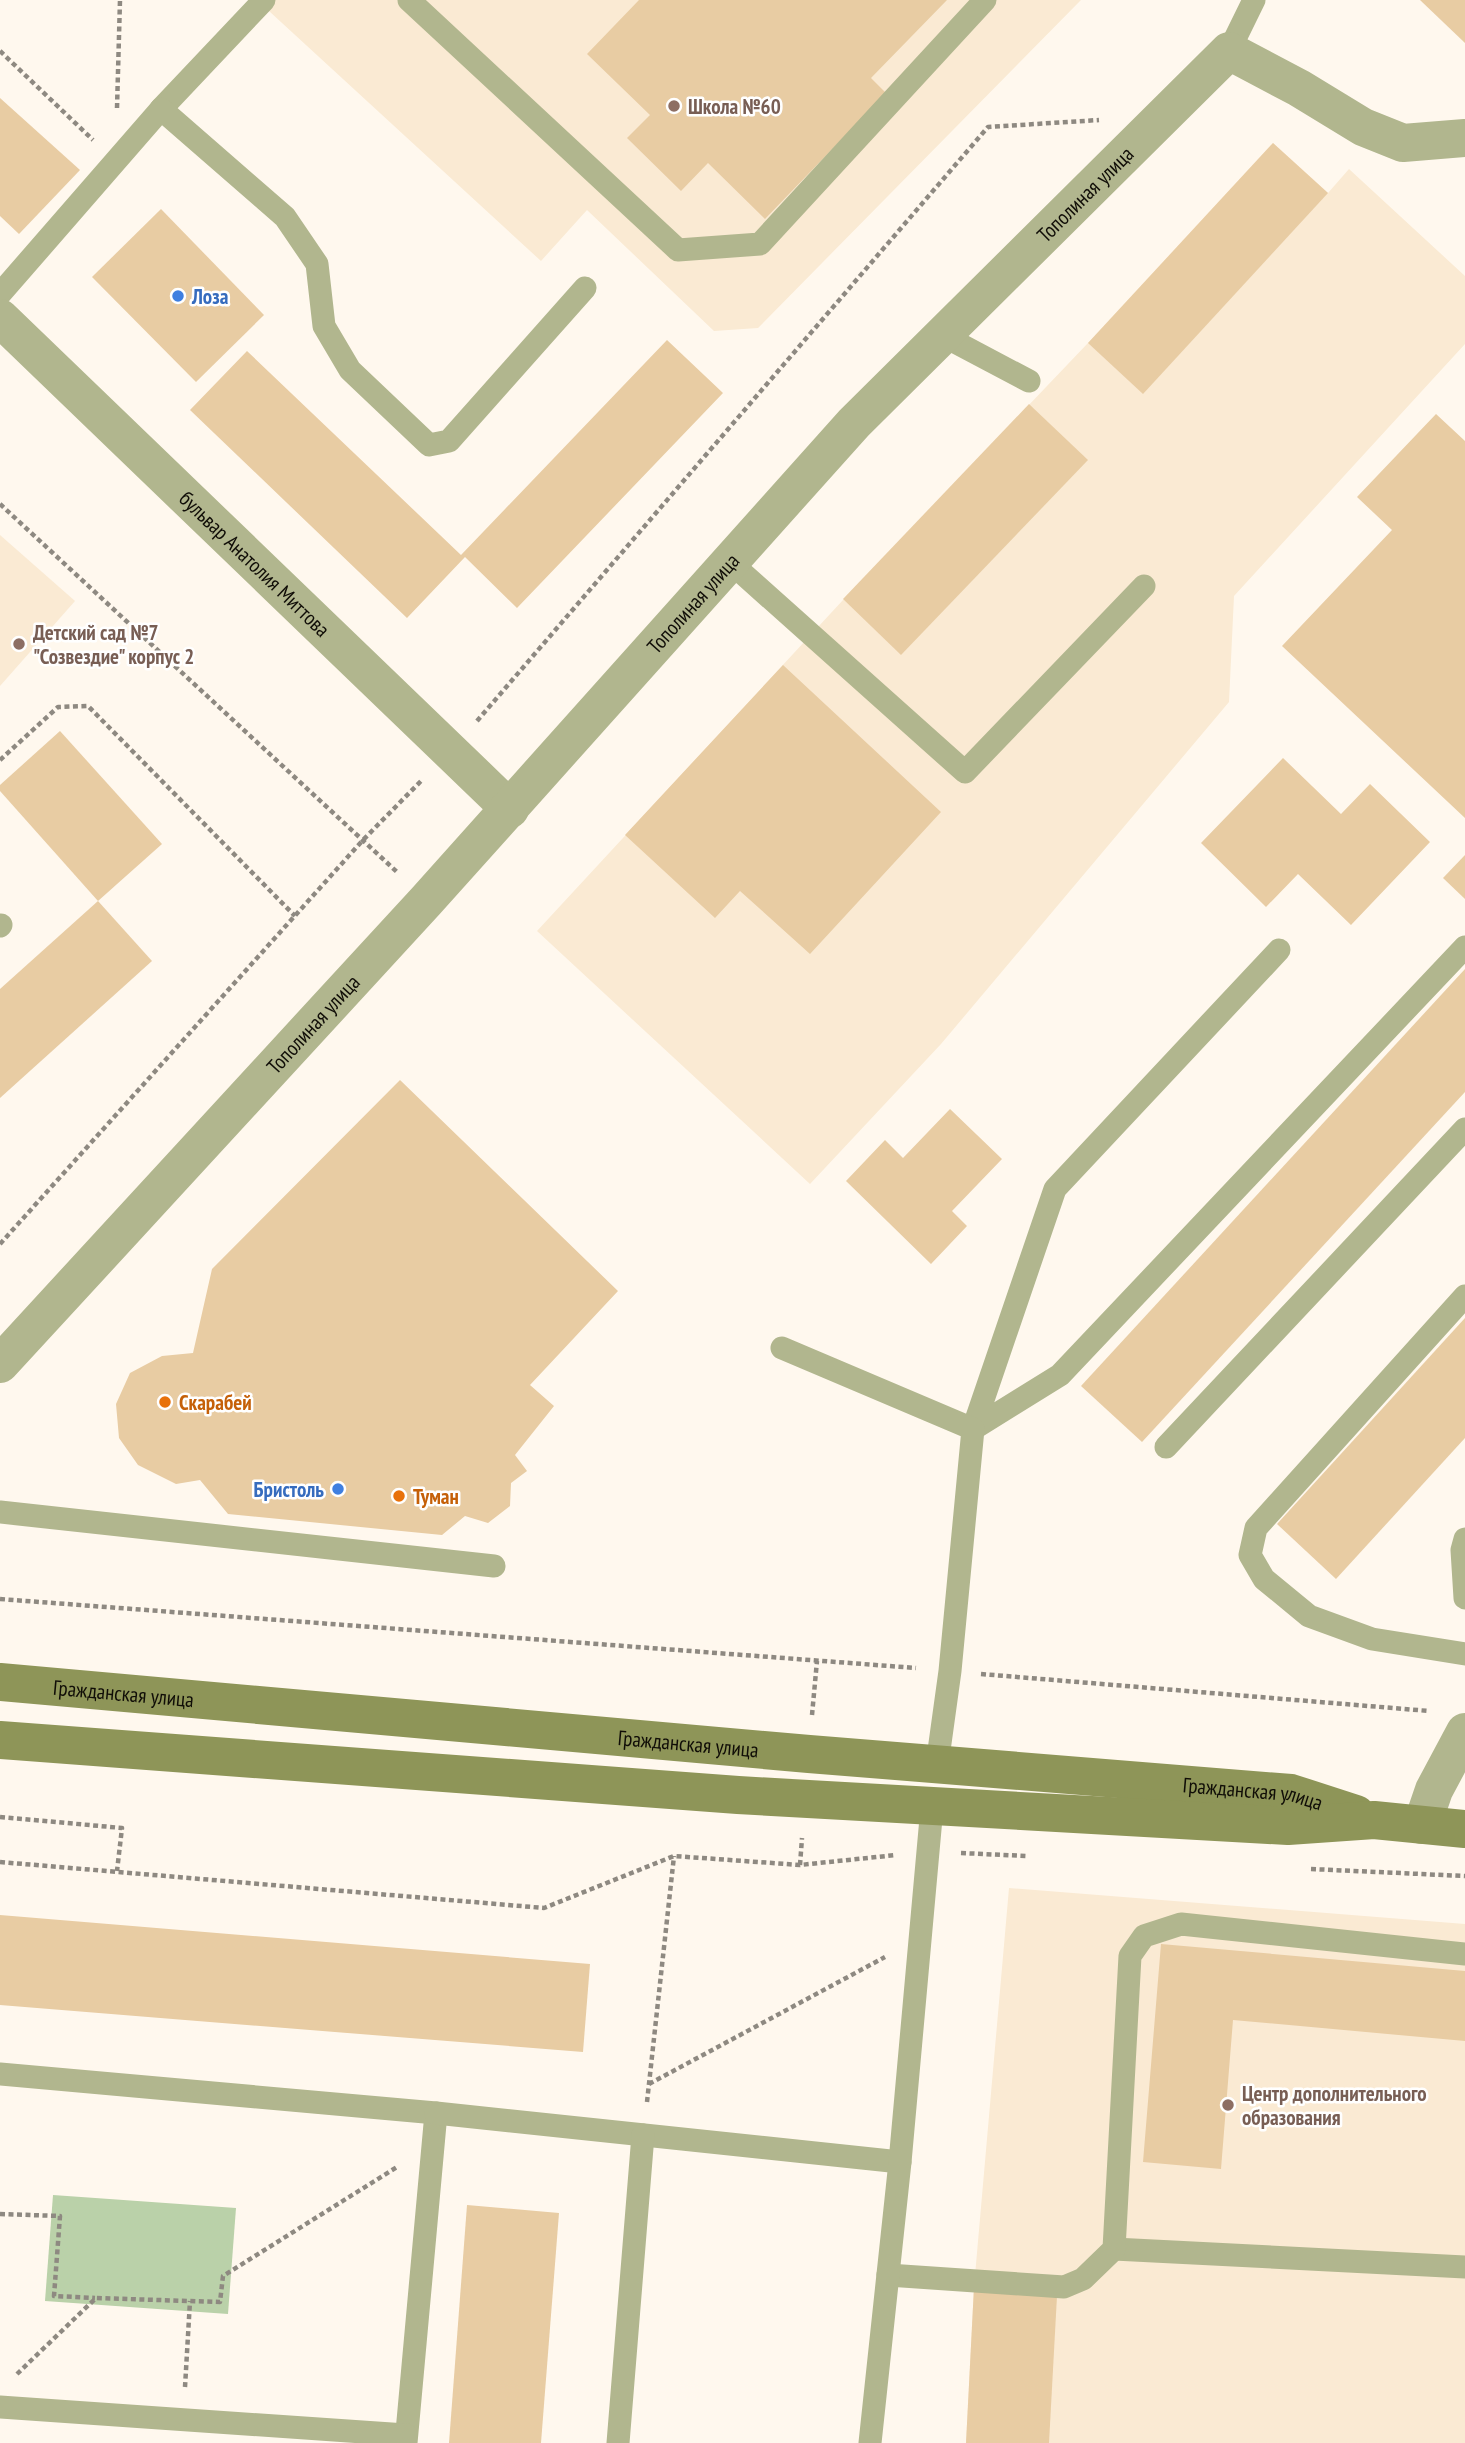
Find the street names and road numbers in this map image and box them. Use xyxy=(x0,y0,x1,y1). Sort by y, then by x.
street label: Тополиная улица xyxy=(1031,140,1139,248)
street label: бульвар Анатолия Миттова xyxy=(174,485,336,642)
street label: Тополиная улица xyxy=(641,547,745,659)
street label: Тополиная улица xyxy=(260,969,365,1079)
street label: Гражданская улица xyxy=(52,1673,195,1713)
street label: Гражданская улица xyxy=(617,1724,760,1763)
street label: Гражданская улица xyxy=(1182,1771,1326,1816)

